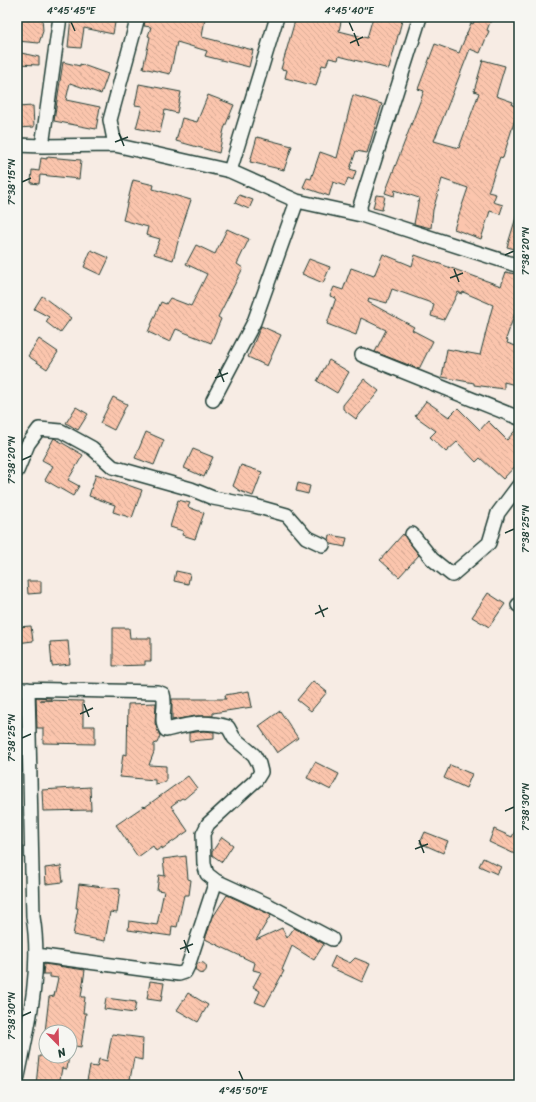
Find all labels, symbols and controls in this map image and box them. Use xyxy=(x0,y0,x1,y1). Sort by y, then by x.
text: 4°45'45"E xyxy=(47,2,97,20)
text: 4°45'40"E xyxy=(325,2,375,20)
text: 7°38'15"N xyxy=(3,159,21,205)
text: 7°38'20"N xyxy=(517,227,535,275)
text: 7°38'20"N xyxy=(3,436,21,484)
text: 7°38'25"N xyxy=(517,505,535,553)
text: 7°38'25"N xyxy=(3,714,21,762)
text: 7°38'30"N xyxy=(517,783,535,831)
text: 7°38'30"N xyxy=(3,992,21,1040)
north arrow xyxy=(38,1024,78,1064)
text: N xyxy=(54,1042,70,1063)
text: 4°45'50"E xyxy=(219,1082,269,1100)

